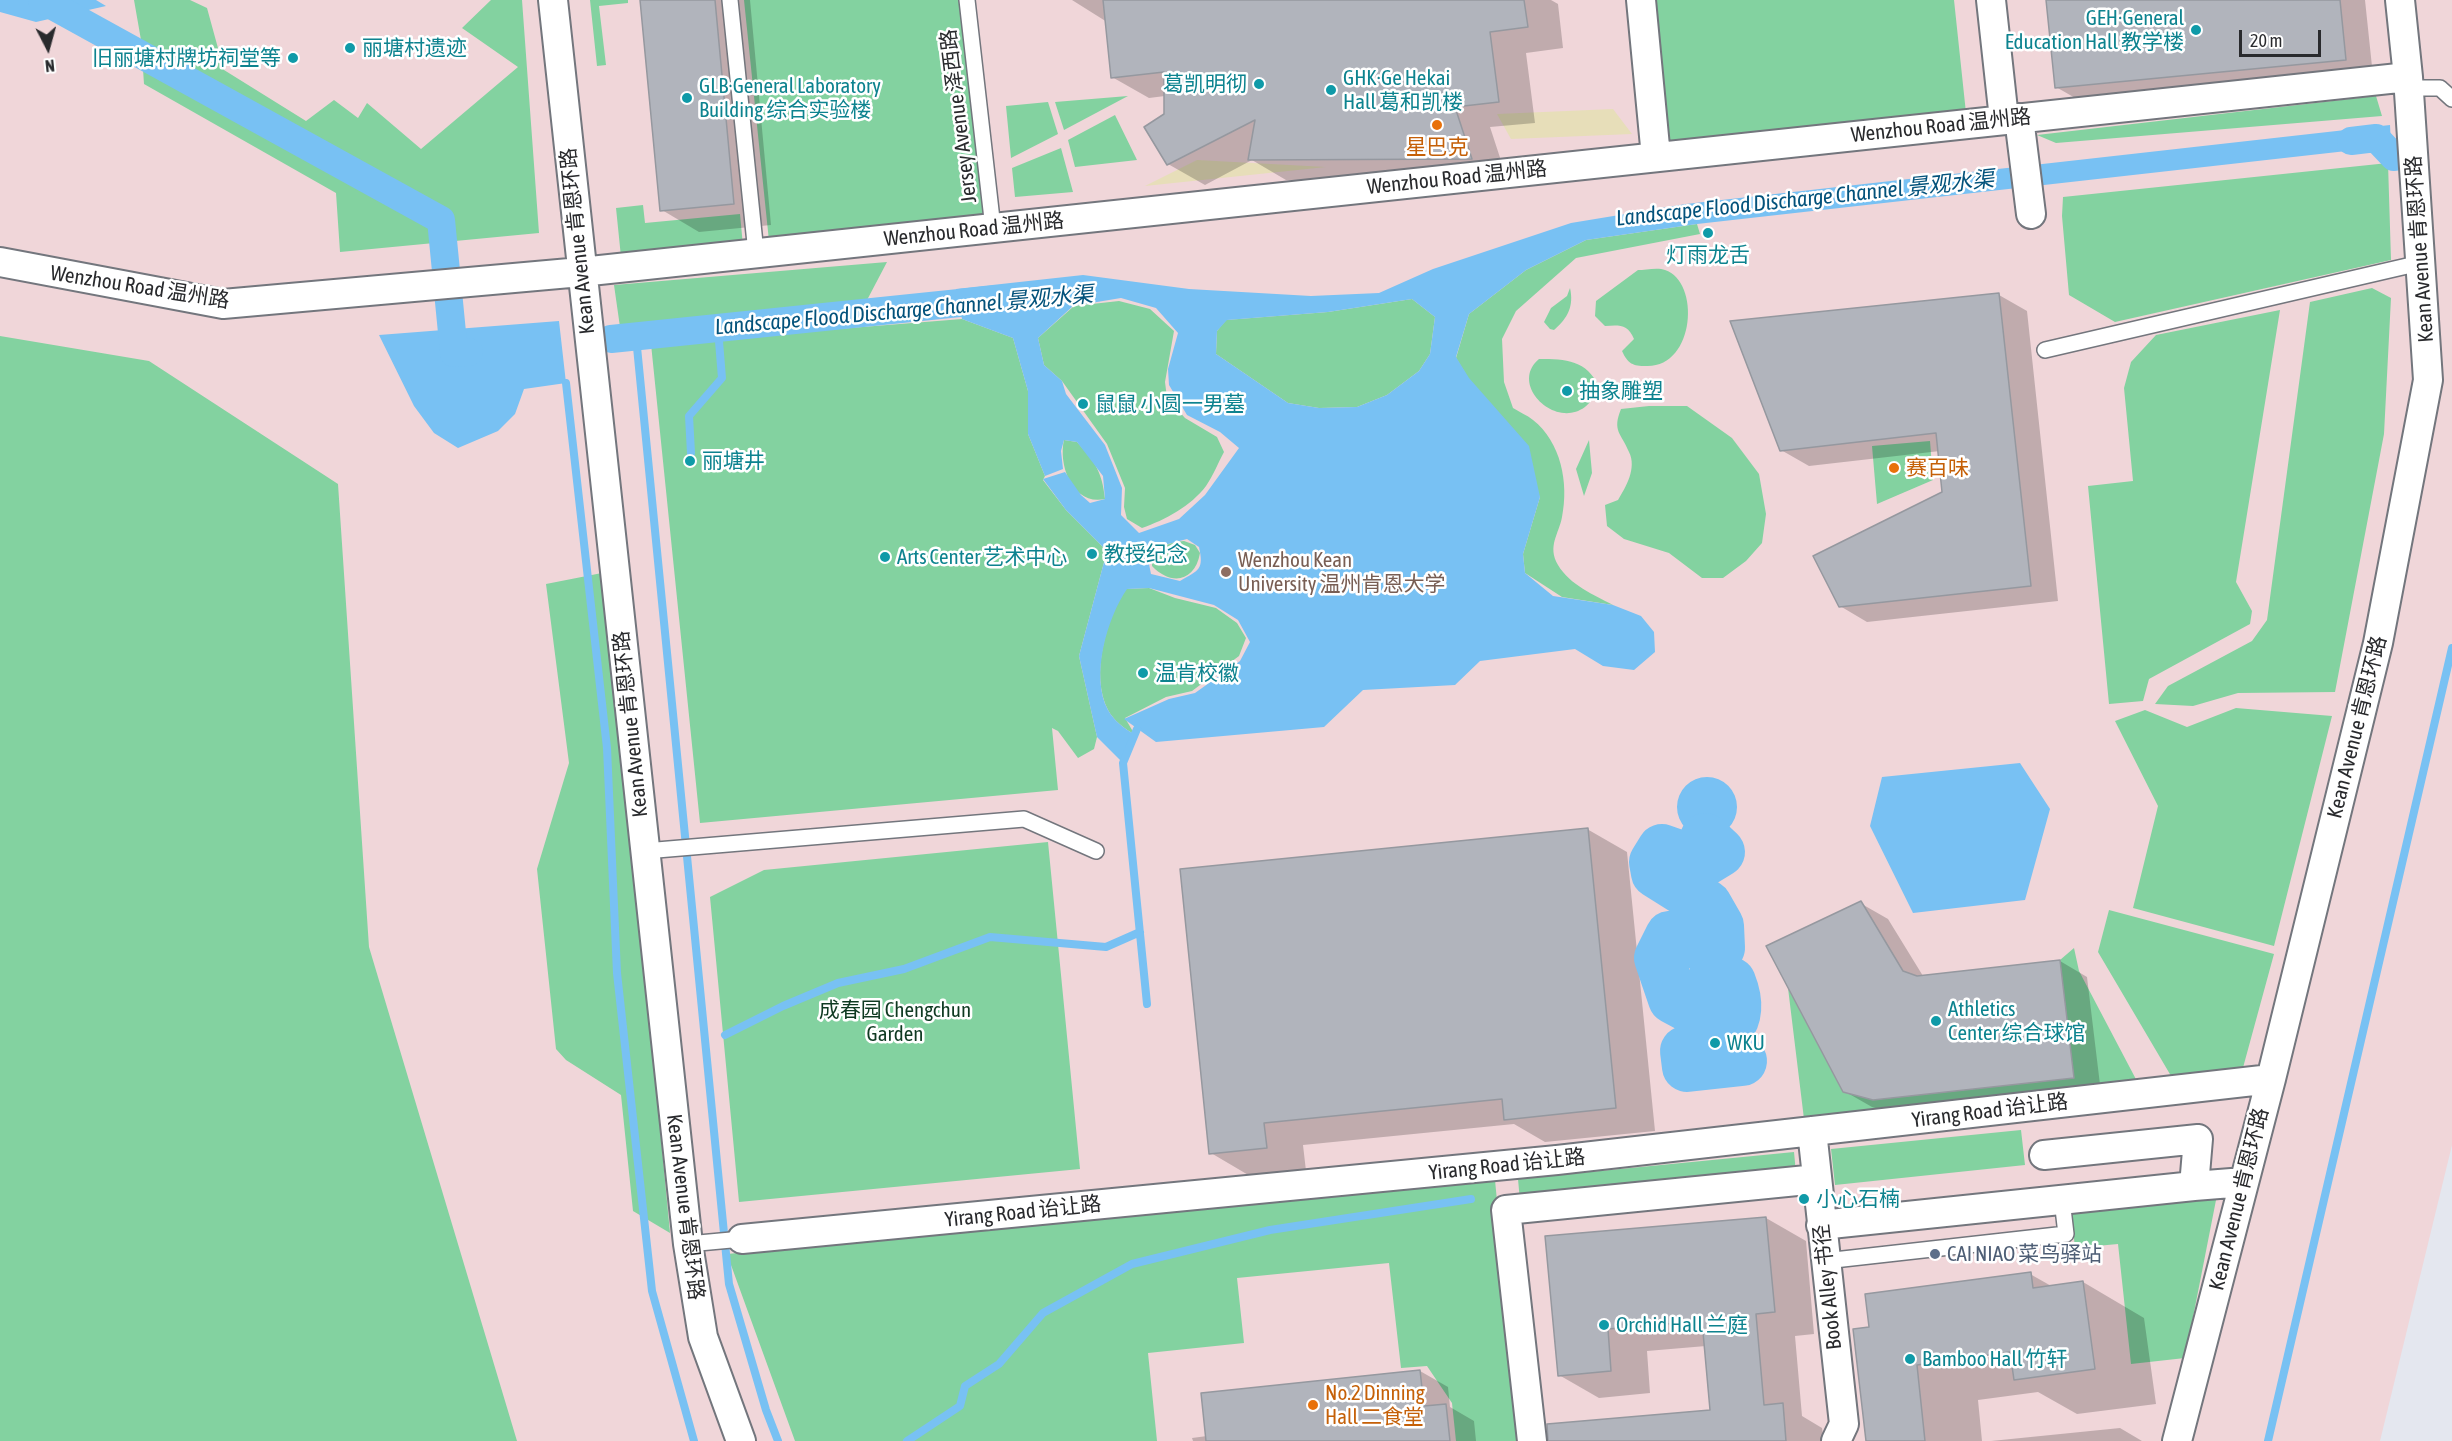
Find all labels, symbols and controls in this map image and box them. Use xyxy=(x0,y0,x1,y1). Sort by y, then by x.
place label: GEH·General Education Hall 教学楼 xyxy=(2005,5,2184,55)
north arrow xyxy=(18,18,78,78)
scale bar xyxy=(2242,18,2324,56)
marker: GEH·General Education Hall 教学楼 xyxy=(2189,23,2203,37)
street label: Jersey Avenue 泽西路 xyxy=(936,28,982,204)
text: 20 m xyxy=(2250,30,2282,51)
place label: 丽塘村遗迹 xyxy=(362,35,467,61)
marker: 丽塘村遗迹 xyxy=(343,41,357,55)
place label: 旧丽塘村牌坊祠堂等 xyxy=(92,45,281,71)
marker: 旧丽塘村牌坊祠堂等 xyxy=(286,51,300,65)
text: N xyxy=(44,56,56,75)
place label: GHK·Ge Hekai Hall 葛和凯楼 xyxy=(1343,65,1463,115)
place label: 葛凯明彻 xyxy=(1163,71,1247,97)
place label: GLB·General Laboratory Building 综合实验楼 xyxy=(699,73,881,123)
marker: 葛凯明彻 xyxy=(1252,77,1266,91)
marker: GHK·Ge Hekai Hall 葛和凯楼 xyxy=(1324,83,1338,97)
marker: GLB·General Laboratory Building 综合实验楼 xyxy=(680,91,694,105)
street label: Wenzhou Road 温州路 xyxy=(1850,104,2032,148)
marker: 星巴克 xyxy=(1430,118,1444,132)
place label: 星巴克 xyxy=(1406,134,1468,160)
street label: Kean Avenue 肯恩环路 xyxy=(556,147,600,335)
street label: Kean Avenue 肯恩环路 xyxy=(2401,155,2439,343)
street label: Wenzhou Road 温州路 xyxy=(1366,156,1548,200)
water label: Landscape Flood Discharge Channel 景观水渠 xyxy=(1615,166,1995,232)
street label: Wenzhou Road 温州路 xyxy=(883,208,1065,252)
marker: 灯雨龙舌 xyxy=(1701,226,1715,240)
place label: 灯雨龙舌 xyxy=(1666,242,1750,268)
street label: Wenzhou Road 温州路 xyxy=(49,260,231,314)
water label: Landscape Flood Discharge Channel 景观水渠 xyxy=(714,281,1094,341)
place label: 抽象雕塑 xyxy=(1579,378,1663,404)
marker: 抽象雕塑 xyxy=(1560,384,1574,398)
place label: 鼠鼠 小圆一男墓 xyxy=(1095,391,1245,417)
marker: 鼠鼠 小圆一男墓 xyxy=(1076,397,1090,411)
place label: 丽塘井 xyxy=(702,448,765,474)
marker: 丽塘井 xyxy=(683,454,697,468)
place label: 赛百味 xyxy=(1906,455,1969,481)
marker: 赛百味 xyxy=(1887,461,1901,475)
place label: 教授纪念 xyxy=(1104,541,1188,567)
place label: Arts Center 艺术中心 xyxy=(897,544,1067,570)
marker: 教授纪念 xyxy=(1085,547,1099,561)
place label: Wenzhou Kean University 温州肯恩大学 xyxy=(1238,547,1445,597)
marker: Arts Center 艺术中心 xyxy=(878,550,892,564)
marker: Wenzhou Kean University 温州肯恩大学 xyxy=(1219,565,1233,579)
street label: Kean Avenue 肯恩环路 xyxy=(609,630,653,818)
street label: Kean Avenue 肯恩环路 xyxy=(2322,633,2392,821)
place label: 温肯校徽 xyxy=(1155,660,1239,686)
marker: 温肯校徽 xyxy=(1136,666,1150,680)
place label: Athletics Center 综合球馆 xyxy=(1948,996,2086,1046)
park label: 成春园 Chengchun Garden xyxy=(819,997,971,1047)
marker: Athletics Center 综合球馆 xyxy=(1929,1014,1943,1028)
place label: WKU xyxy=(1727,1030,1765,1056)
marker: WKU xyxy=(1708,1036,1722,1050)
street label: Yirang Road 诒让路 xyxy=(1910,1089,2070,1133)
street label: Kean Avenue 肯恩环路 xyxy=(2204,1105,2274,1293)
street label: Kean Avenue 肯恩环路 xyxy=(661,1113,709,1301)
street label: Yirang Road 诒让路 xyxy=(1428,1144,1586,1186)
place label: 小心石楠 xyxy=(1816,1186,1900,1212)
street label: Yirang Road 诒让路 xyxy=(944,1191,1102,1233)
marker: 小心石楠 xyxy=(1797,1192,1811,1206)
street label: Book Alley 书径 xyxy=(1809,1223,1847,1351)
place label: CAI NIAO 菜鸟驿站 xyxy=(1947,1241,2102,1267)
marker: CAI NIAO 菜鸟驿站 xyxy=(1928,1247,1942,1261)
place label: Orchid Hall 兰庭 xyxy=(1616,1312,1748,1338)
marker: Orchid Hall 兰庭 xyxy=(1597,1318,1611,1332)
place label: Bamboo Hall 竹轩 xyxy=(1922,1346,2067,1372)
marker: Bamboo Hall 竹轩 xyxy=(1903,1352,1917,1366)
place label: No.2 Dinning Hall 二食堂 xyxy=(1325,1380,1425,1430)
marker: No.2 Dinning Hall 二食堂 xyxy=(1306,1398,1320,1412)

